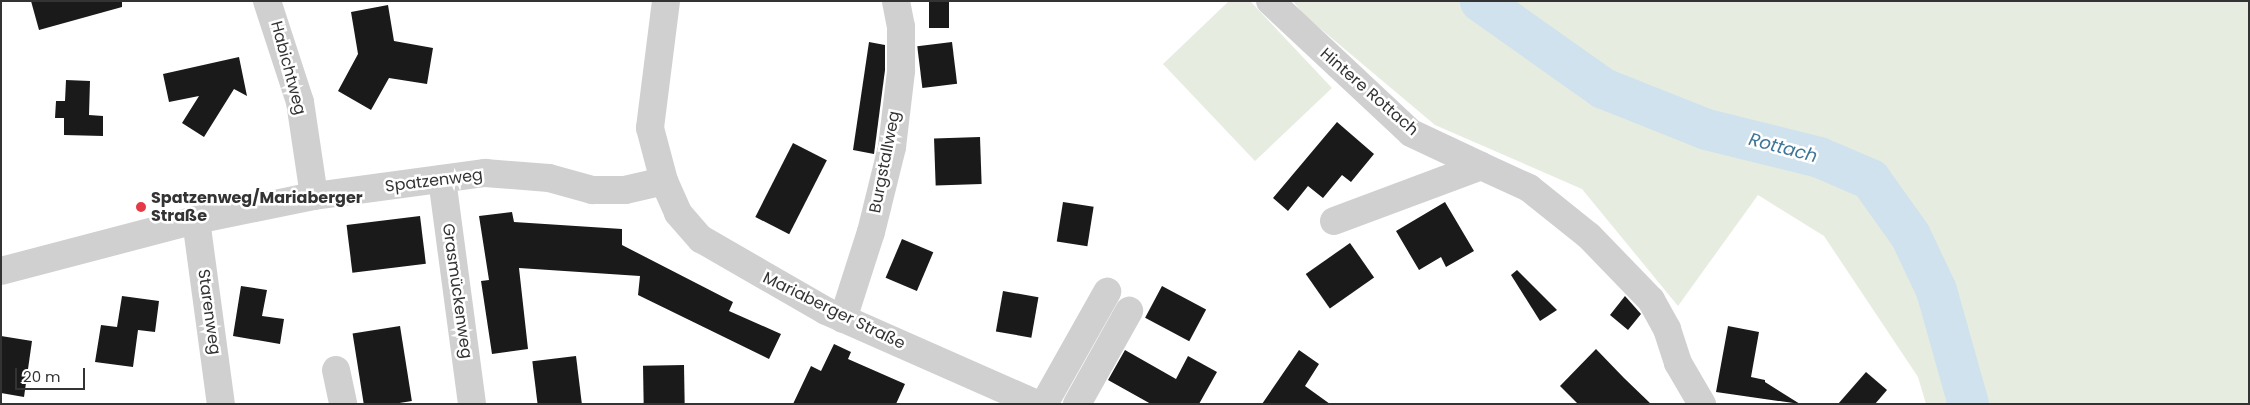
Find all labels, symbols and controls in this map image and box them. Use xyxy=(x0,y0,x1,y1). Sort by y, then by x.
street label: Habichtweg xyxy=(266,19,310,117)
street label: Hintere Rottach xyxy=(1316,44,1422,140)
street label: Burgstallweg xyxy=(866,109,904,215)
water label: Rottach xyxy=(1746,128,1820,168)
street label: Spatzenweg xyxy=(384,165,484,197)
place label: Spatzenweg/Mariaberger Straße xyxy=(151,188,363,226)
marker: Spatzenweg/Mariaberger Straße xyxy=(135,201,147,213)
street label: Grasmückenweg xyxy=(438,222,476,360)
street label: Starenweg xyxy=(194,268,224,356)
street label: Mariaberger Straße xyxy=(760,268,908,354)
scale bar xyxy=(18,358,88,390)
text: 20 m xyxy=(23,366,61,387)

